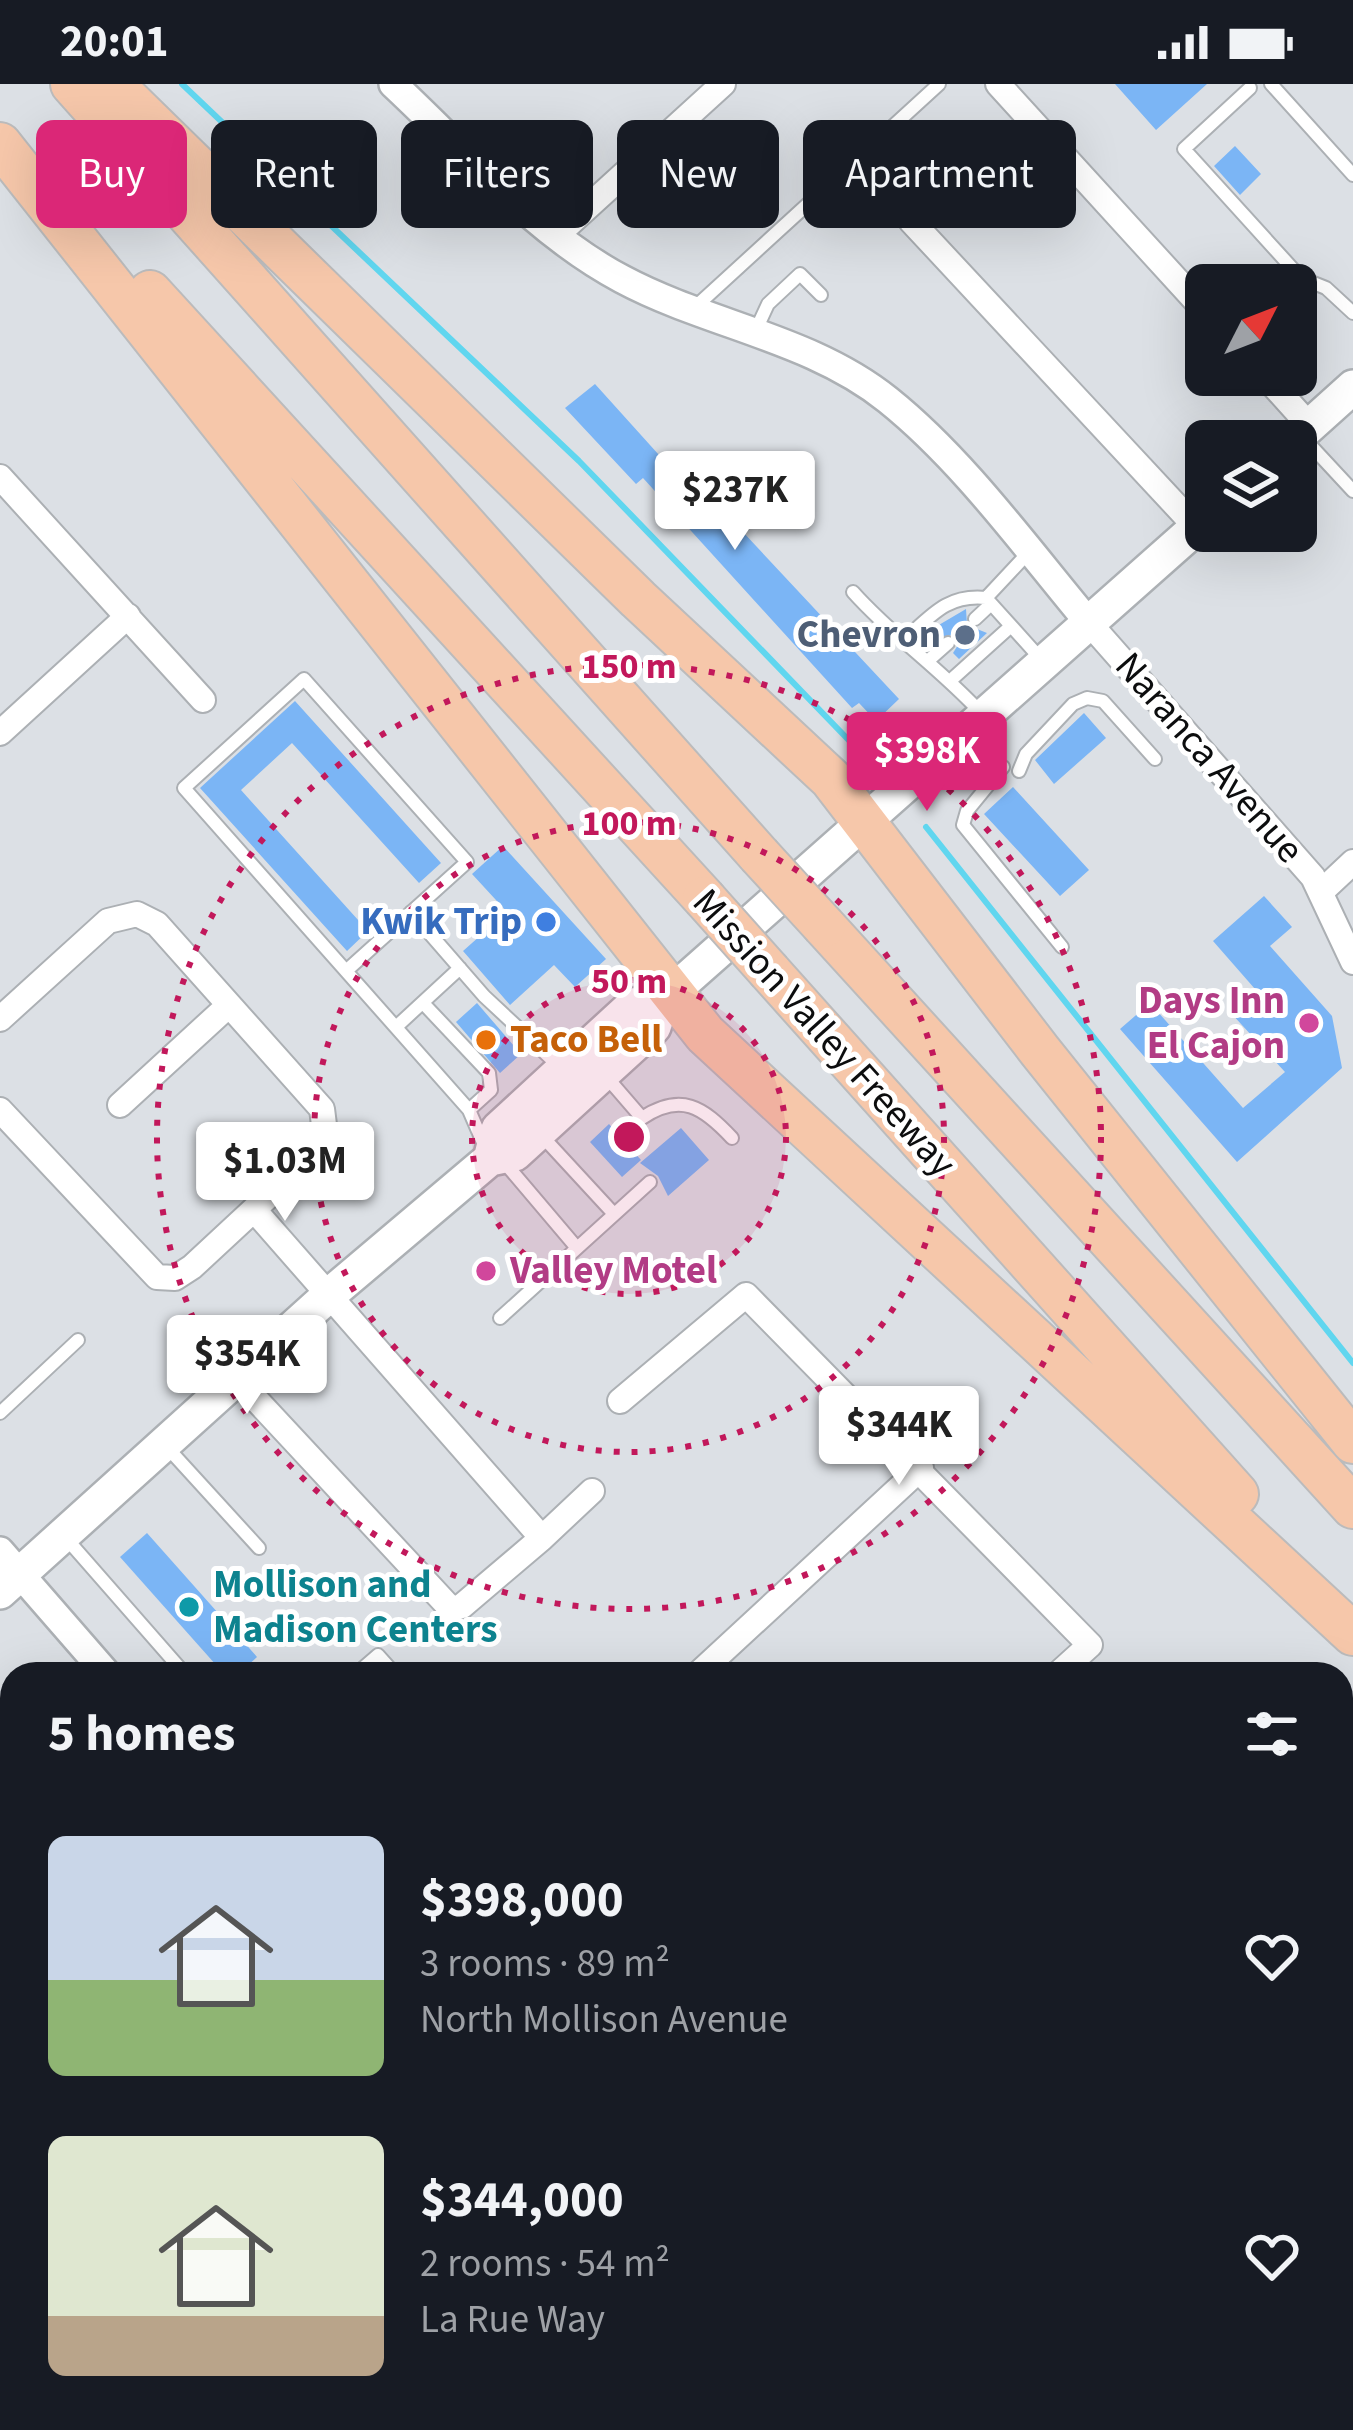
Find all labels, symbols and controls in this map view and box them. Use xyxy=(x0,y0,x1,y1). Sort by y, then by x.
text: 20:01 xyxy=(60,10,169,74)
chip: Buy xyxy=(36,120,187,228)
chip: Rent xyxy=(211,120,377,228)
chip: Filters xyxy=(401,120,593,228)
chip: New xyxy=(617,120,779,228)
chip: Apartment xyxy=(803,120,1076,228)
north arrow xyxy=(1185,264,1317,396)
map controls xyxy=(1185,264,1317,552)
button: layers xyxy=(1185,420,1317,552)
pin: $237K xyxy=(651,451,819,553)
text: $237K xyxy=(682,462,788,518)
place label: Chevron xyxy=(797,607,941,663)
marker: Chevron xyxy=(952,622,978,648)
street label: Naranca Avenue xyxy=(1101,640,1317,876)
text: 150 m xyxy=(581,641,677,692)
pin: $398K xyxy=(843,712,1011,814)
text: $398K xyxy=(874,723,980,779)
text: 100 m xyxy=(581,798,677,849)
street label: Mission Valley Freeway xyxy=(679,876,969,1190)
place label: Kwik Trip xyxy=(360,894,522,950)
marker: Kwik Trip xyxy=(533,909,559,935)
text: 50 m xyxy=(591,956,667,1007)
place label: Days Inn El Cajon xyxy=(1138,973,1285,1074)
marker: Days Inn El Cajon xyxy=(1296,1010,1322,1036)
place label: Taco Bell xyxy=(510,1012,663,1068)
marker: Taco Bell xyxy=(473,1027,499,1053)
centre of rings xyxy=(608,1116,650,1158)
pin: $1.03M xyxy=(187,1122,383,1224)
text: $1.03M xyxy=(223,1133,347,1189)
place label: Valley Motel xyxy=(509,1243,717,1299)
marker: Valley Motel xyxy=(473,1258,499,1284)
pin: $354K xyxy=(163,1315,331,1417)
text: $354K xyxy=(194,1326,300,1382)
pin: $344K xyxy=(815,1386,983,1488)
text: $344K xyxy=(846,1397,952,1453)
place label: Mollison and Madison Centers xyxy=(213,1557,498,1658)
marker: Mollison and Madison Centers xyxy=(176,1594,202,1620)
text: 5 homes xyxy=(48,1698,235,1770)
icon: filters xyxy=(1239,1701,1305,1767)
text: $398,000 xyxy=(420,1864,624,1936)
icon: home xyxy=(144,1884,288,2028)
icon: heart xyxy=(1239,1923,1305,1989)
text: 3 rooms · 89 m² xyxy=(420,1936,670,1992)
text: North Mollison Avenue xyxy=(420,1992,788,2048)
text: $344,000 xyxy=(420,2164,624,2236)
icon: home xyxy=(144,2184,288,2328)
icon: heart xyxy=(1239,2223,1305,2289)
text: 2 rooms · 54 m² xyxy=(420,2236,670,2292)
text: La Rue Way xyxy=(420,2292,605,2348)

